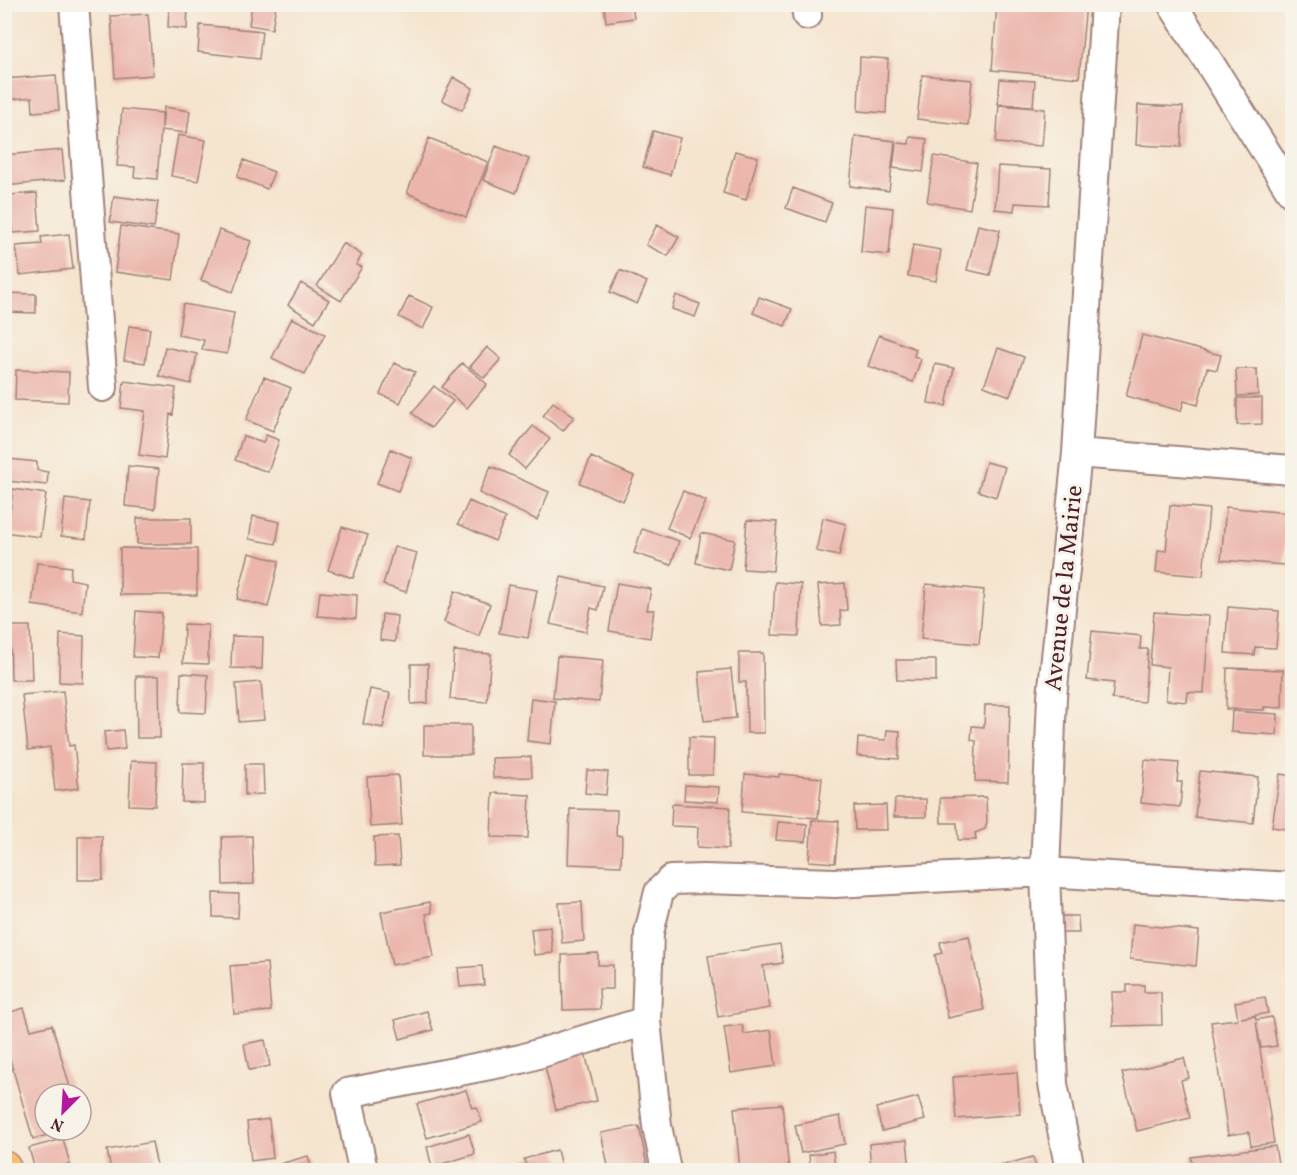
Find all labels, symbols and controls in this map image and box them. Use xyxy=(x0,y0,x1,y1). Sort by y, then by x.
street label: Avenue de la Mairie xyxy=(1037,483,1093,693)
north arrow xyxy=(33,1082,93,1142)
text: N xyxy=(48,1111,67,1136)

